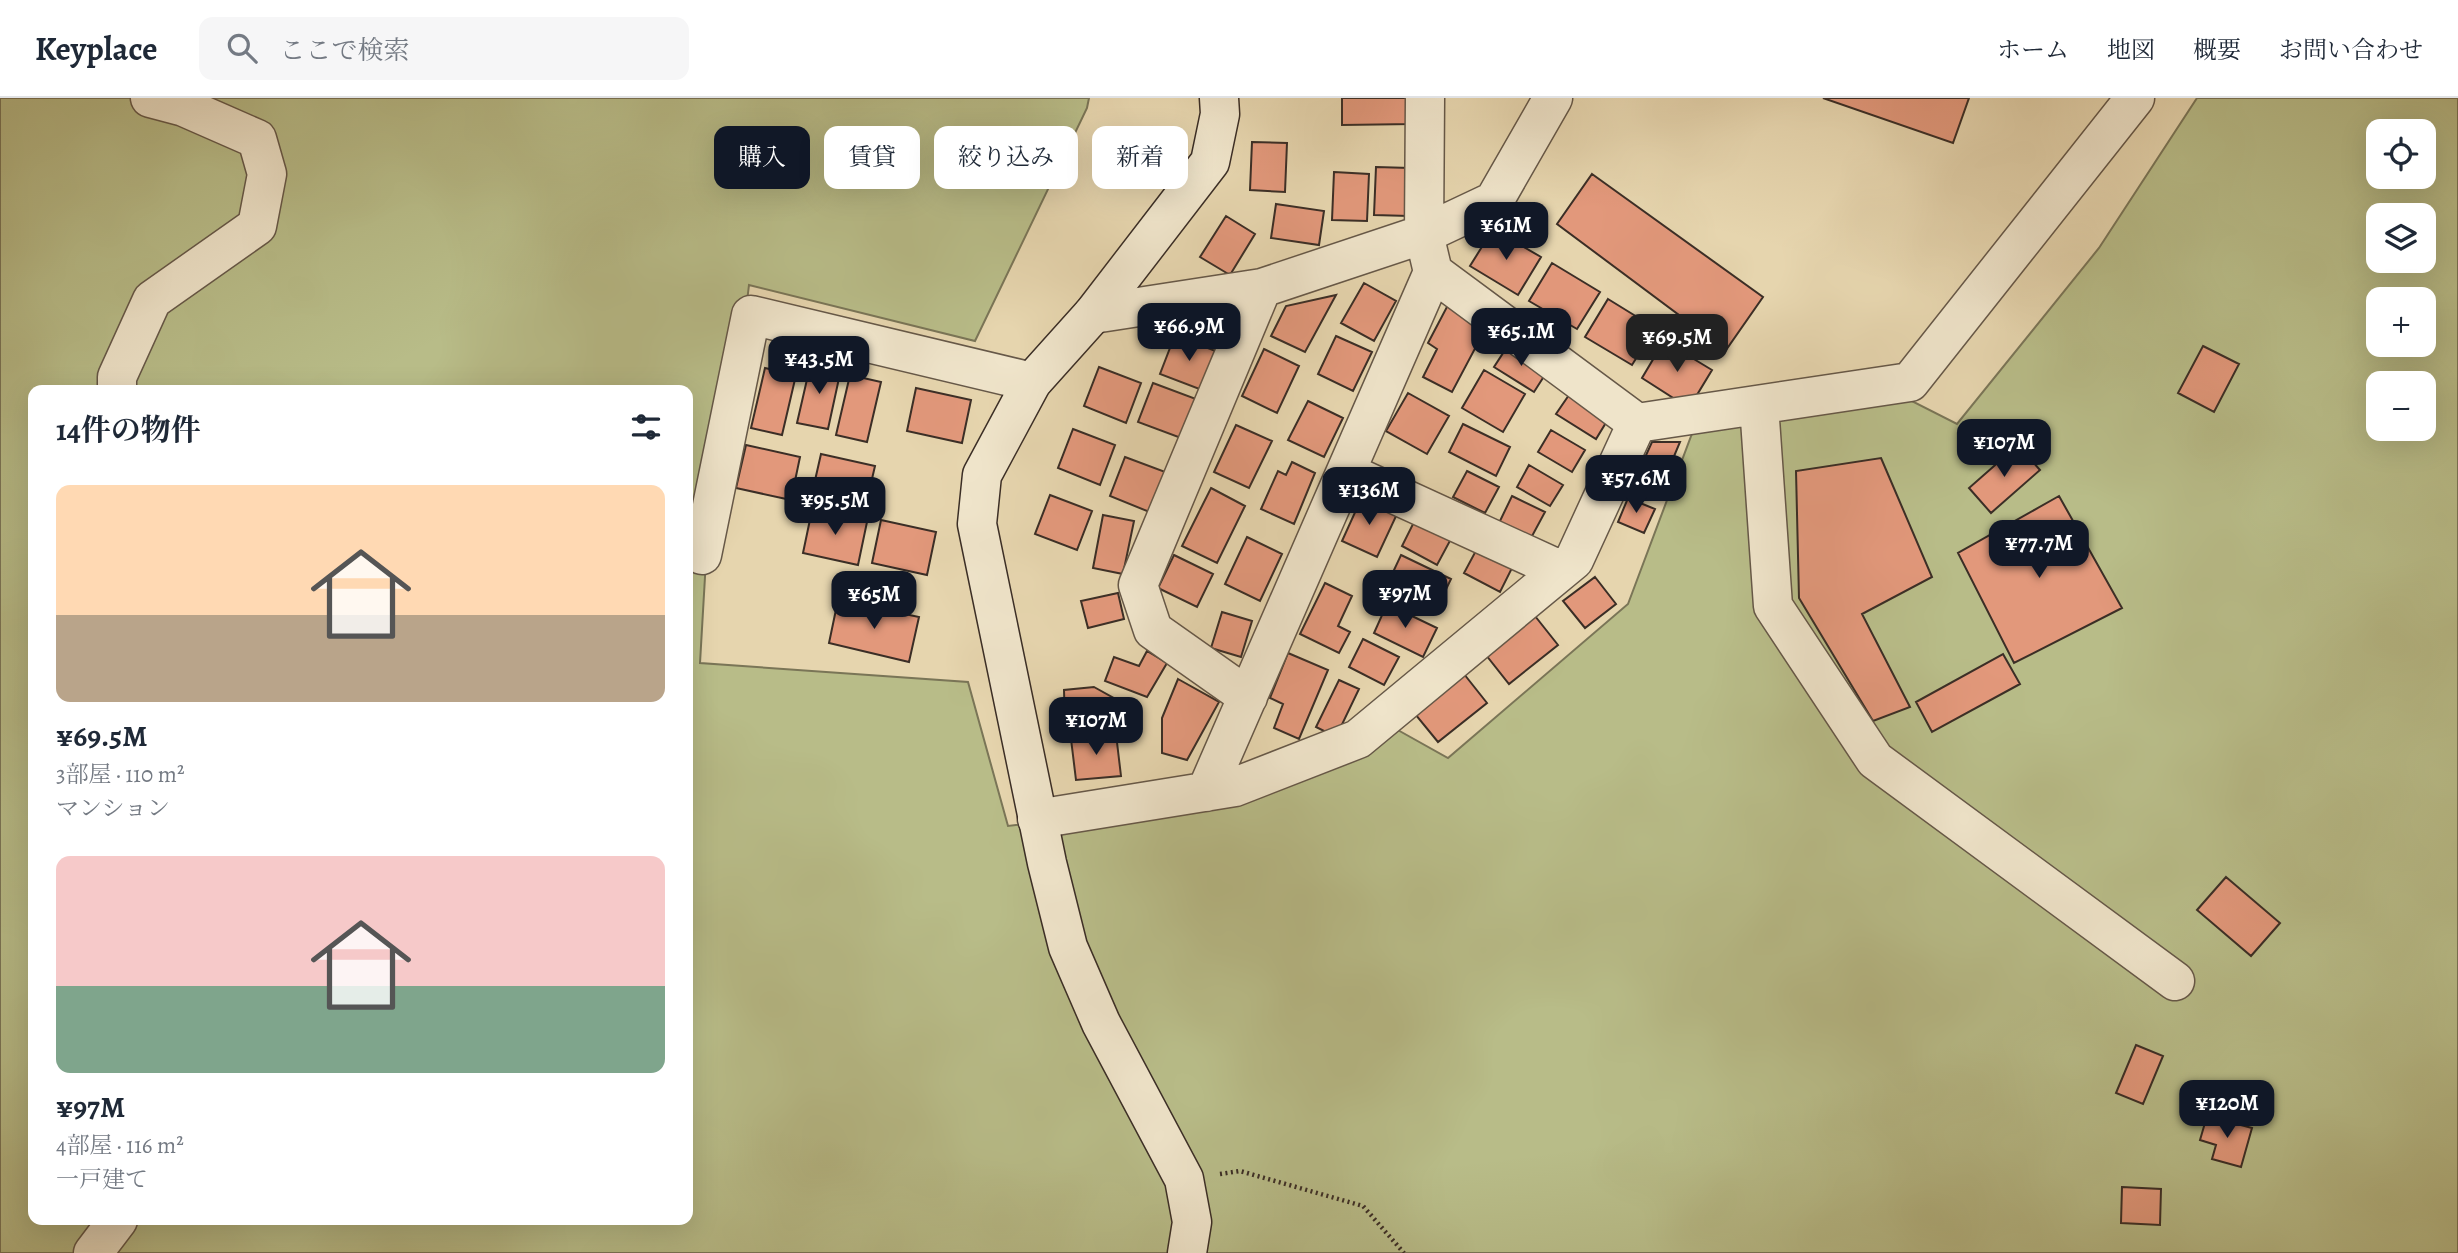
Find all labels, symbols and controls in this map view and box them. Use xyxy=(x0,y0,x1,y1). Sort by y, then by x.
search box xyxy=(199,17,689,80)
text: Keyplace xyxy=(35,26,157,71)
icon: search xyxy=(223,29,261,67)
text: ここで検索 xyxy=(279,33,409,68)
text: ホーム xyxy=(1997,34,2069,66)
text: 地図 xyxy=(2107,34,2155,66)
text: 概要 xyxy=(2193,34,2241,66)
text: お問い合わせ xyxy=(2279,34,2423,66)
map controls xyxy=(2366,119,2436,441)
button: locate xyxy=(2366,119,2436,189)
chip: 購入 xyxy=(714,126,810,189)
chip: 賃貸 xyxy=(824,126,920,189)
chip: 絞り込み xyxy=(934,126,1078,189)
chip: 新着 xyxy=(1092,126,1188,189)
pin: ¥61M xyxy=(1465,202,1547,262)
button: layers xyxy=(2366,203,2436,273)
text: ¥61M xyxy=(1480,209,1532,240)
button: + xyxy=(2366,287,2436,357)
pin: ¥66.9M xyxy=(1132,303,1246,363)
pin: ¥65.1M xyxy=(1464,308,1578,368)
text: ¥66.9M xyxy=(1153,310,1225,341)
pin: ¥69.5M xyxy=(1620,314,1734,374)
text: ¥65.1M xyxy=(1487,315,1555,346)
text: ¥69.5M xyxy=(1642,321,1712,352)
pin: ¥43.5M xyxy=(762,336,876,396)
text: ¥43.5M xyxy=(784,343,854,374)
button: − xyxy=(2366,371,2436,441)
icon: filters xyxy=(627,408,665,446)
text: 14件の物件 xyxy=(56,410,201,450)
pin: ¥107M xyxy=(1955,420,2053,479)
text: ¥107M xyxy=(1973,426,2035,457)
pin: ¥57.6M xyxy=(1579,456,1693,515)
text: ¥57.6M xyxy=(1601,462,1671,493)
pin: ¥136M xyxy=(1320,468,1418,527)
text: ¥136M xyxy=(1338,474,1400,505)
pin: ¥95.5M xyxy=(778,478,892,537)
text: ¥95.5M xyxy=(800,484,870,515)
pin: ¥77.7M xyxy=(1982,520,2096,580)
text: ¥77.7M xyxy=(2005,527,2073,558)
icon: home xyxy=(298,531,424,657)
pin: ¥97M xyxy=(1364,570,1446,630)
pin: ¥65M xyxy=(833,572,915,631)
text: ¥97M xyxy=(1378,577,1432,608)
text: ¥65M xyxy=(847,578,901,609)
pin: ¥107M xyxy=(1047,698,1145,757)
text: ¥107M xyxy=(1065,704,1127,735)
text: ¥69.5M xyxy=(56,716,147,756)
text: 3部屋 · 110 m² xyxy=(56,759,184,790)
text: マンション xyxy=(56,793,170,824)
icon: home xyxy=(298,902,424,1028)
pin: ¥120M xyxy=(2178,1080,2276,1140)
text: ¥97M xyxy=(56,1087,125,1127)
text: ¥120M xyxy=(2195,1087,2259,1118)
text: 4部屋 · 116 m² xyxy=(56,1130,184,1161)
text: 一戸建て xyxy=(56,1164,148,1195)

